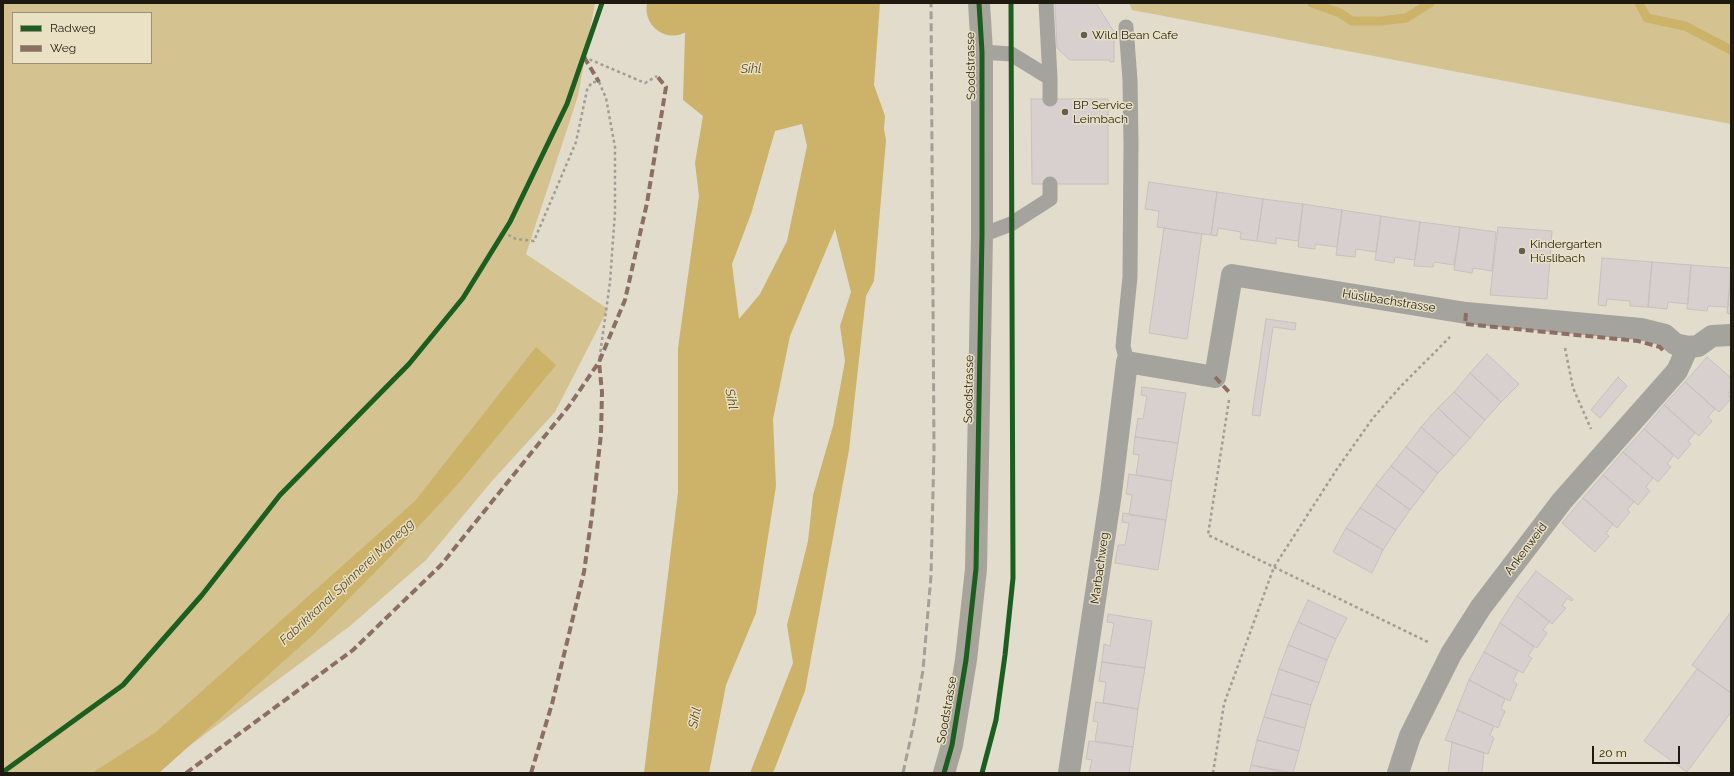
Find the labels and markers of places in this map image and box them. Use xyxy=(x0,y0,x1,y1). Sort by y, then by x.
place label: Wild Bean Cafe xyxy=(1092,28,1178,42)
marker: Wild Bean Cafe xyxy=(1079,30,1089,40)
place label: BP Service Leimbach xyxy=(1073,98,1133,126)
marker: BP Service Leimbach xyxy=(1060,107,1070,117)
place label: Kindergarten Hüslibach xyxy=(1530,237,1602,265)
marker: Kindergarten Hüslibach xyxy=(1517,246,1527,256)

